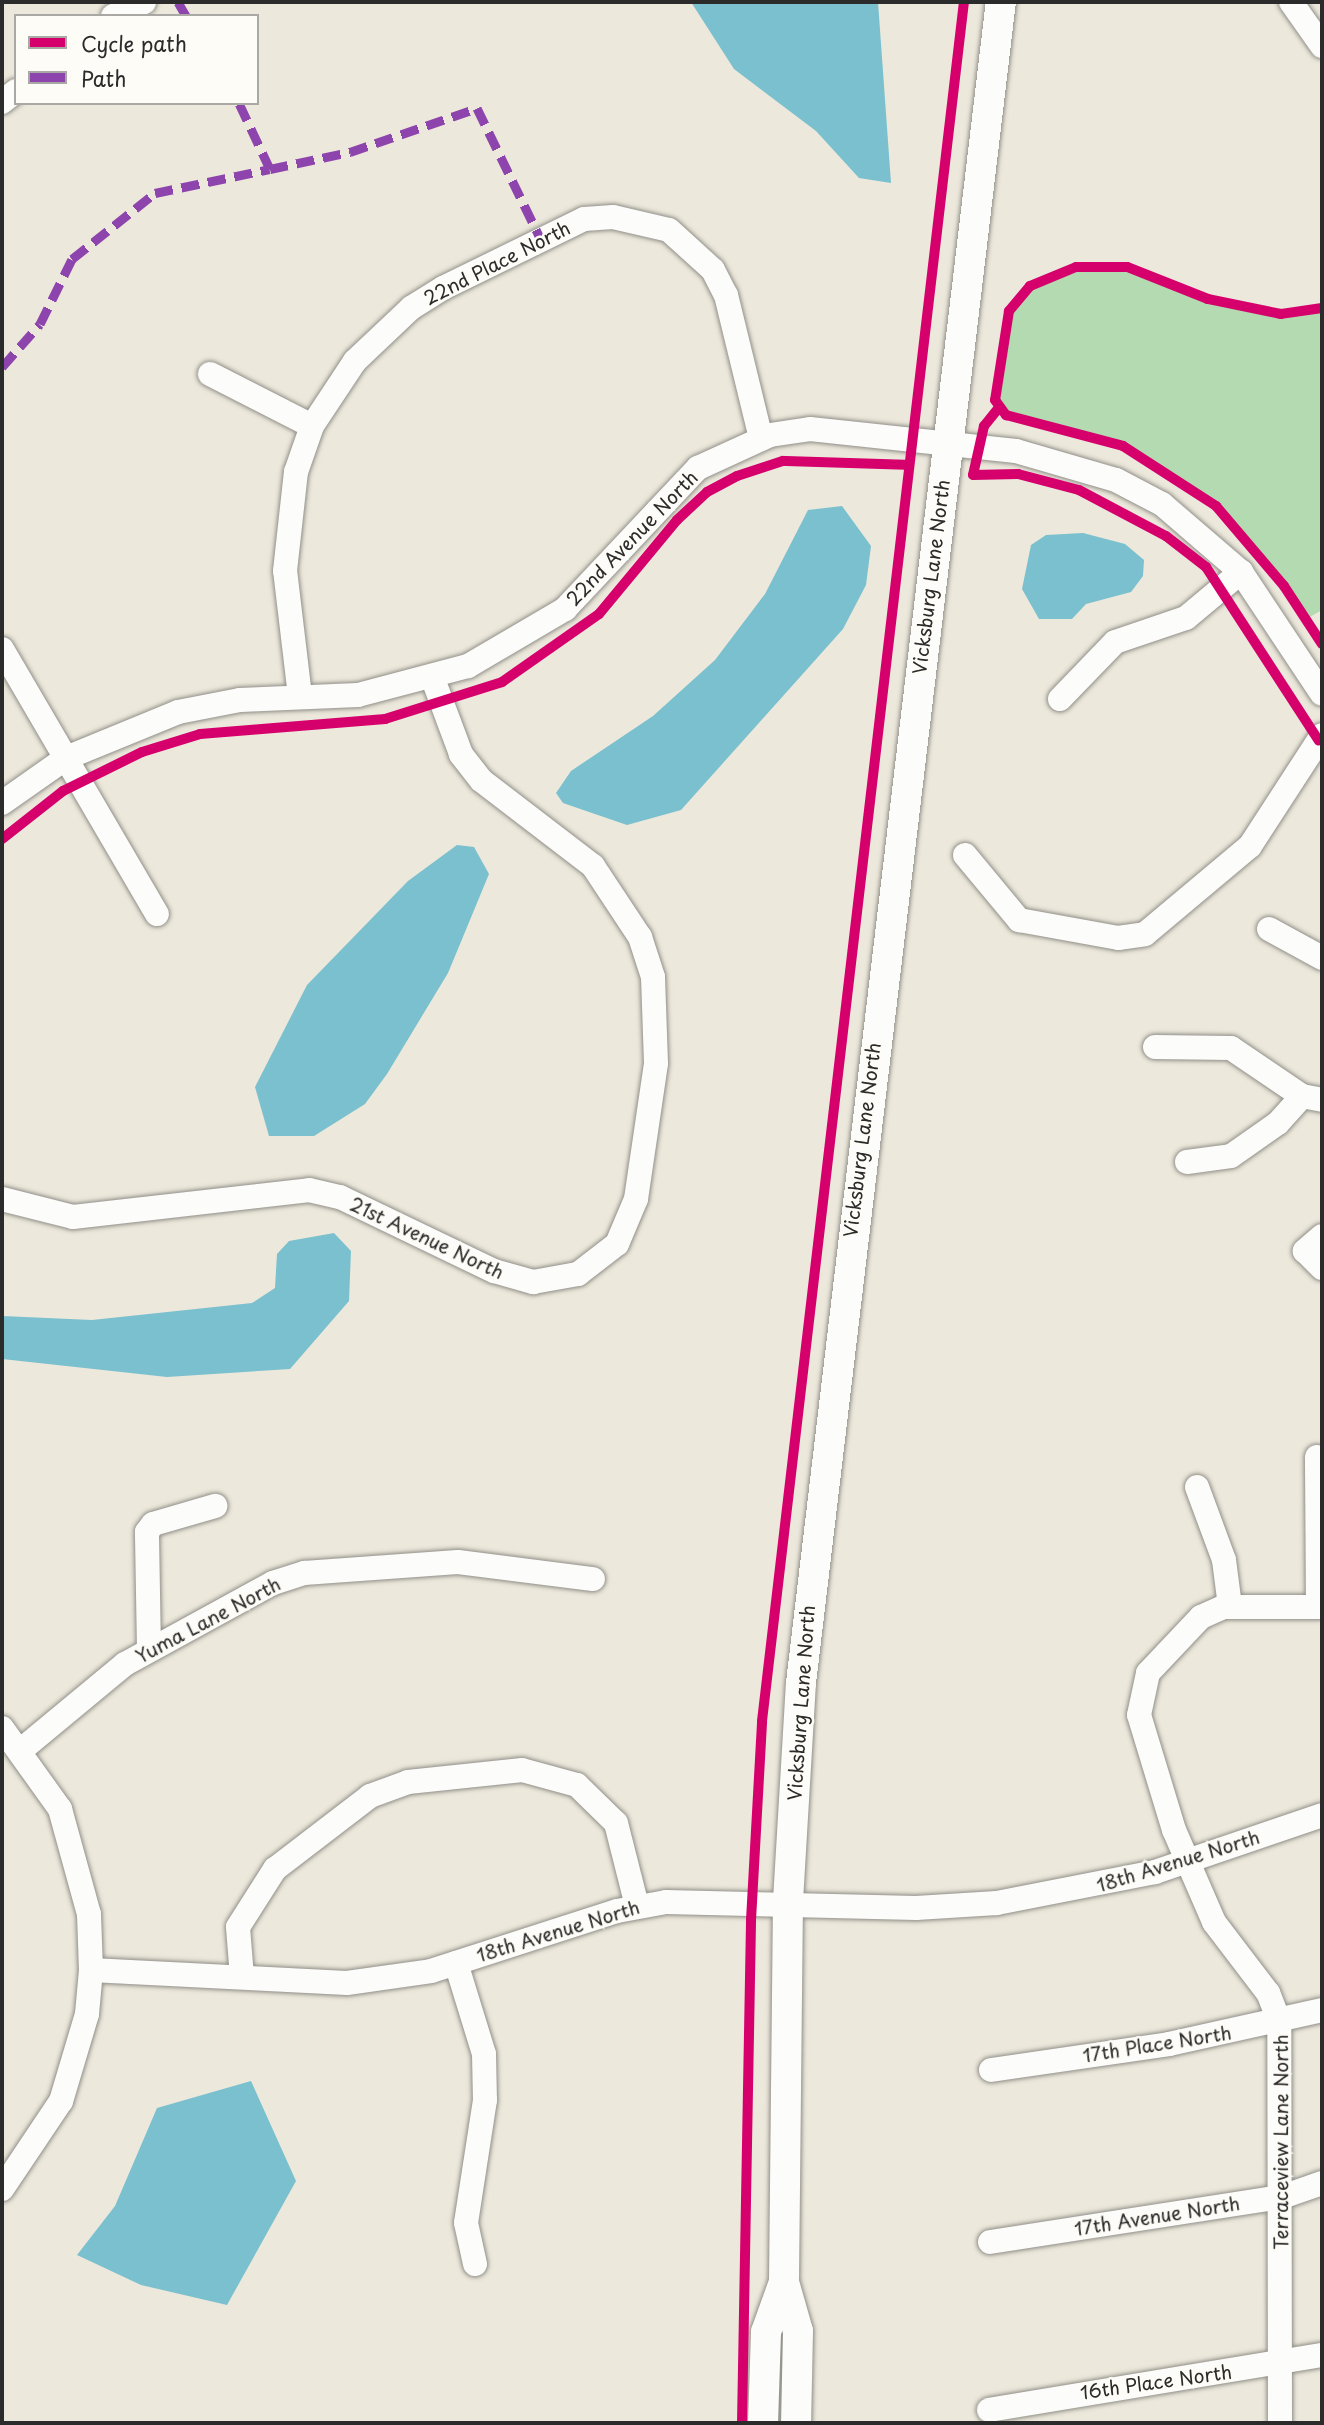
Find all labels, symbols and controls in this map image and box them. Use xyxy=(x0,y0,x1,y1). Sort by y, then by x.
legend xyxy=(14,14,259,105)
text: Cycle path xyxy=(81,27,187,59)
text: Path xyxy=(81,62,126,94)
street label: 22nd Place North xyxy=(420,216,574,310)
street label: 22nd Avenue North xyxy=(562,466,702,610)
street label: Vicksburg Lane North xyxy=(908,478,954,676)
street label: Vicksburg Lane North xyxy=(839,1041,885,1239)
street label: 21st Avenue North xyxy=(346,1192,508,1284)
street label: Yuma Lane North xyxy=(132,1572,284,1668)
street label: Vicksburg Lane North xyxy=(783,1604,819,1802)
street label: 18th Avenue North xyxy=(1094,1825,1262,1897)
street label: 18th Avenue North xyxy=(474,1895,642,1967)
street label: 17th Place North xyxy=(1080,2021,1234,2067)
street label: Terraceview Lane North xyxy=(1270,2033,1292,2251)
street label: 17th Avenue North xyxy=(1072,2192,1242,2240)
street label: 16th Place North xyxy=(1078,2360,1234,2404)

